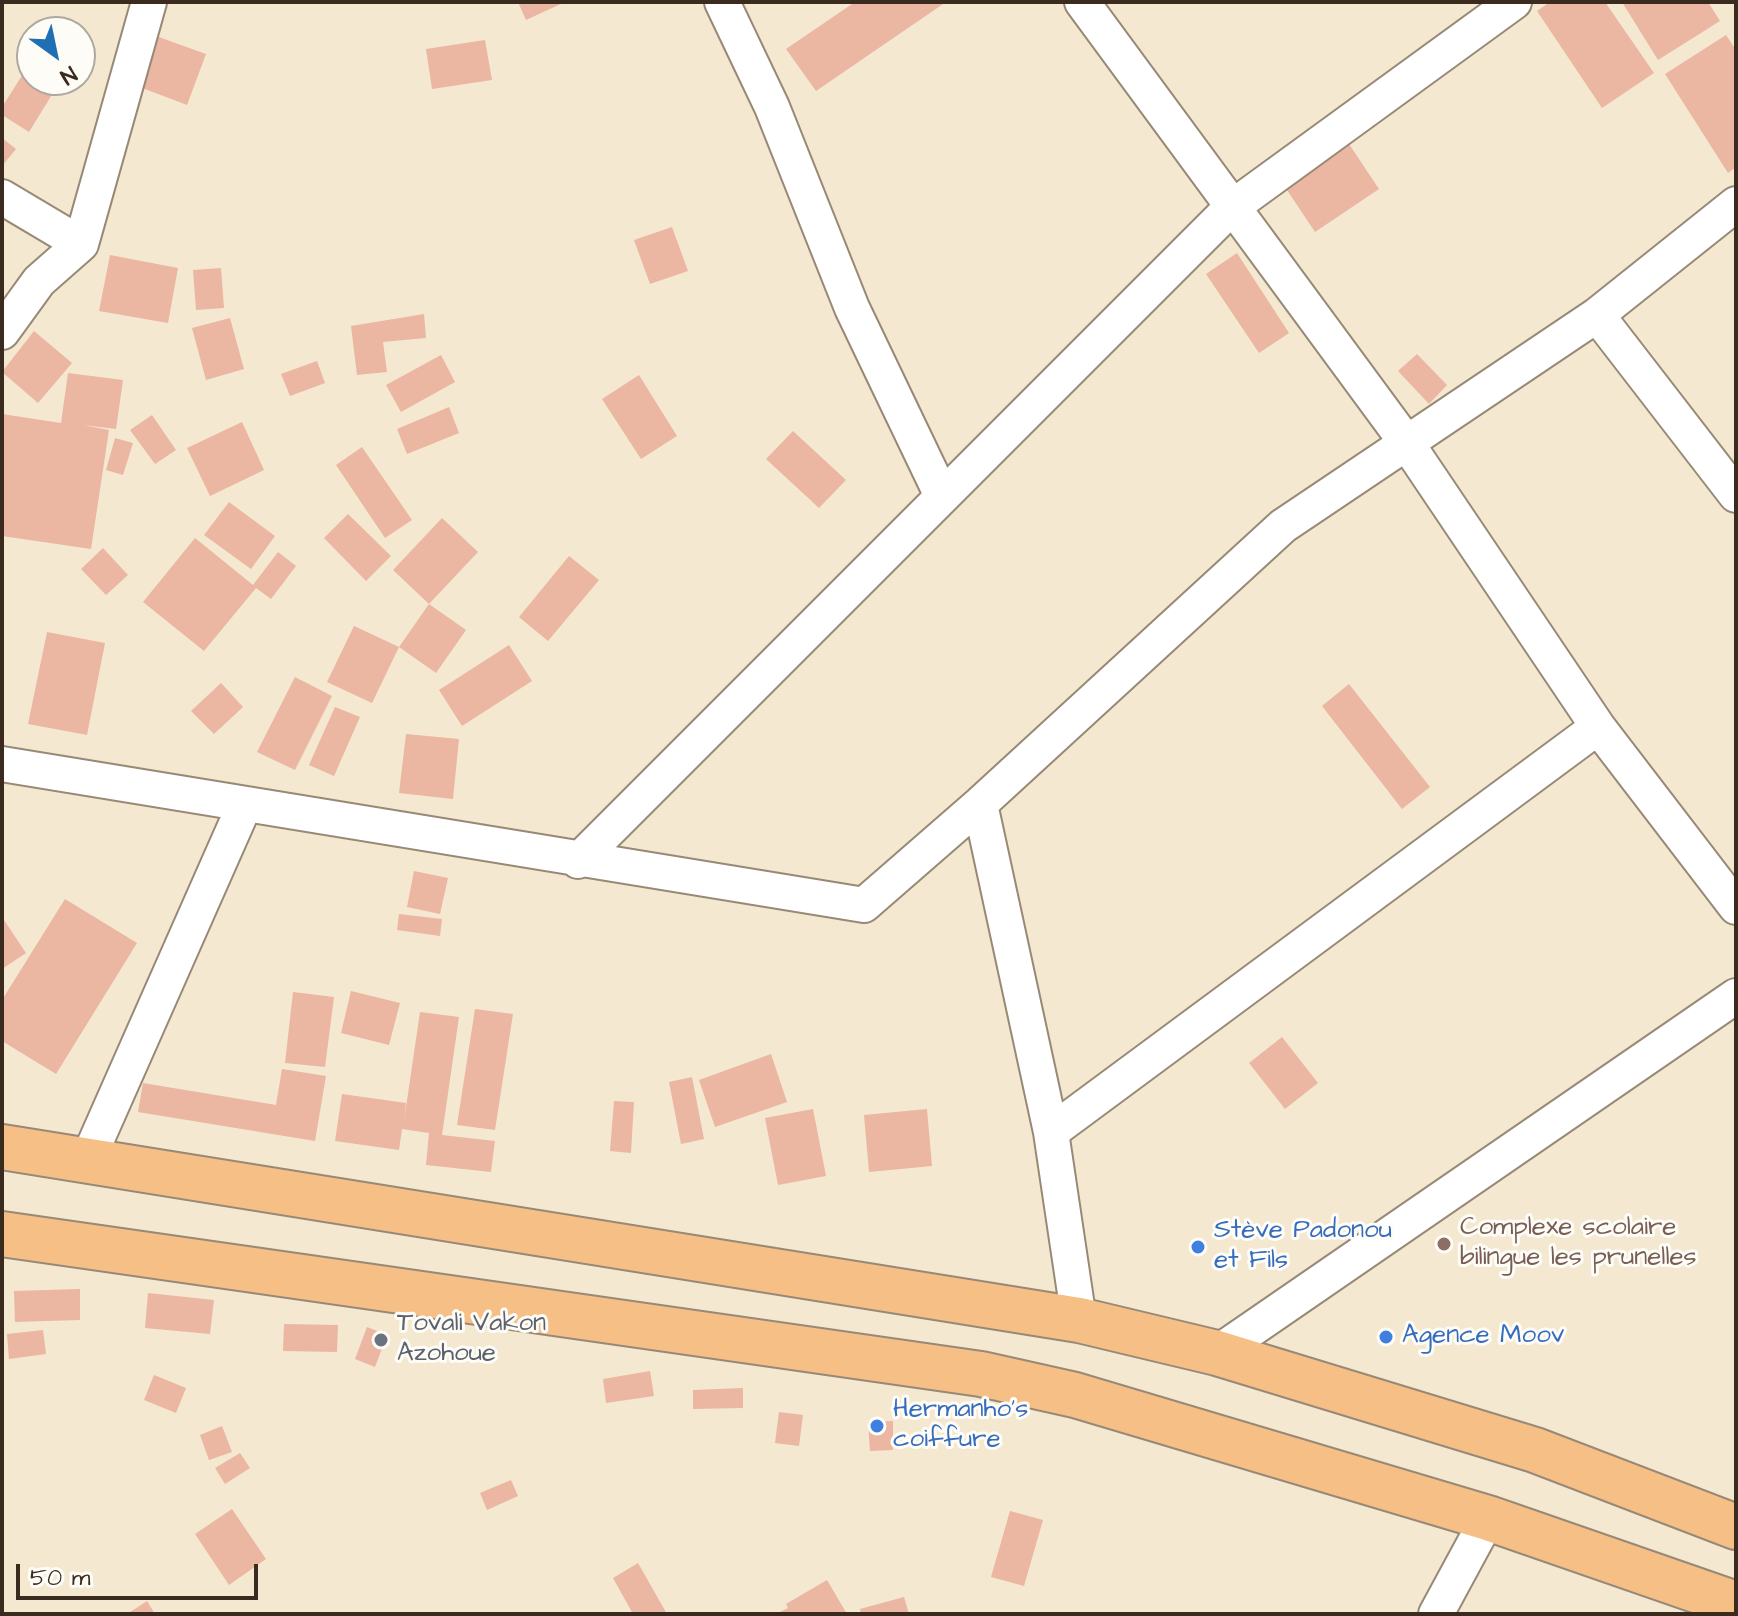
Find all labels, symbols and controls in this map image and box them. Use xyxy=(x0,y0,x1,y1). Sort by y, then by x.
north arrow xyxy=(16,16,96,96)
text: N xyxy=(54,58,82,92)
place label: Complexe scolaire bilingue les prunelles xyxy=(1460,1213,1697,1274)
place label: Stève Padonou et Fils xyxy=(1214,1216,1392,1278)
marker: Complexe scolaire bilingue les prunelles xyxy=(1435,1235,1453,1253)
marker: Stève Padonou et Fils xyxy=(1189,1238,1207,1256)
place label: Tovali Vakon Azohoue xyxy=(397,1309,546,1370)
place label: Agence Moov xyxy=(1402,1321,1564,1353)
marker: Agence Moov xyxy=(1377,1328,1395,1346)
marker: Tovali Vakon Azohoue xyxy=(372,1331,390,1349)
place label: Hermanho's coiffure xyxy=(893,1395,1028,1456)
marker: Hermanho's coiffure xyxy=(868,1417,886,1435)
scale bar xyxy=(20,1548,262,1598)
text: 50 m xyxy=(30,1561,90,1595)

